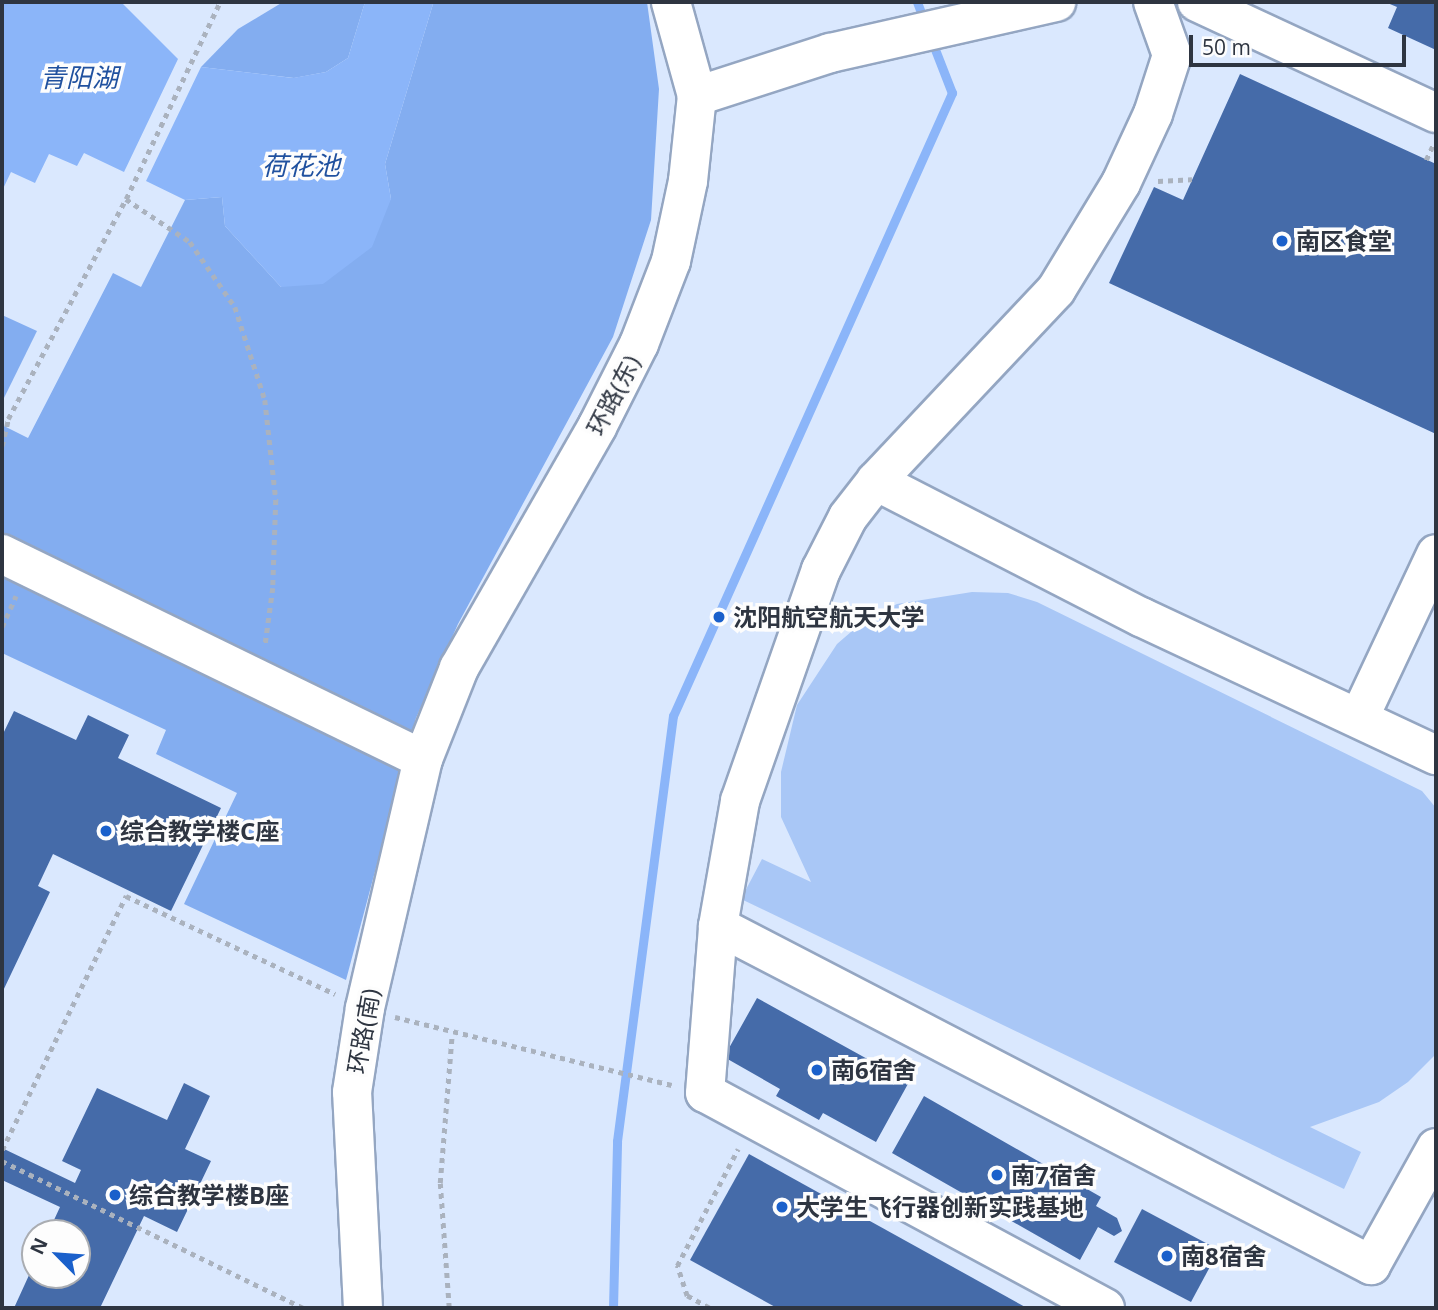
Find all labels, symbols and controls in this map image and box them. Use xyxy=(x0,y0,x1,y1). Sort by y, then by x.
scale bar xyxy=(1193,21,1410,65)
text: 50 m xyxy=(1202,33,1251,61)
water label: 青阳湖 xyxy=(40,62,118,94)
water label: 荷花池 xyxy=(262,150,340,182)
place label: 南区食堂 xyxy=(1296,227,1392,255)
marker: 南区食堂 xyxy=(1274,233,1290,249)
street label: 环路(东) xyxy=(581,350,645,440)
place label: 沈阳航空航天大学 xyxy=(733,603,925,631)
marker: 沈阳航空航天大学 xyxy=(711,609,727,625)
place label: 综合教学楼C座 xyxy=(120,817,279,845)
marker: 综合教学楼C座 xyxy=(98,823,114,839)
street label: 环路(南) xyxy=(341,986,385,1076)
place label: 南6宿舍 xyxy=(831,1056,917,1084)
marker: 南6宿舍 xyxy=(809,1062,825,1078)
place label: 南7宿舍 xyxy=(1011,1161,1097,1189)
marker: 南7宿舍 xyxy=(989,1167,1005,1183)
place label: 综合教学楼B座 xyxy=(129,1181,289,1209)
marker: 综合教学楼B座 xyxy=(107,1187,123,1203)
place label: 大学生飞行器创新实践基地 xyxy=(796,1193,1084,1221)
marker: 大学生飞行器创新实践基地 xyxy=(774,1199,790,1215)
north arrow xyxy=(21,1219,91,1289)
text: N xyxy=(24,1233,54,1258)
place label: 南8宿舍 xyxy=(1181,1242,1267,1270)
marker: 南8宿舍 xyxy=(1159,1248,1175,1264)

